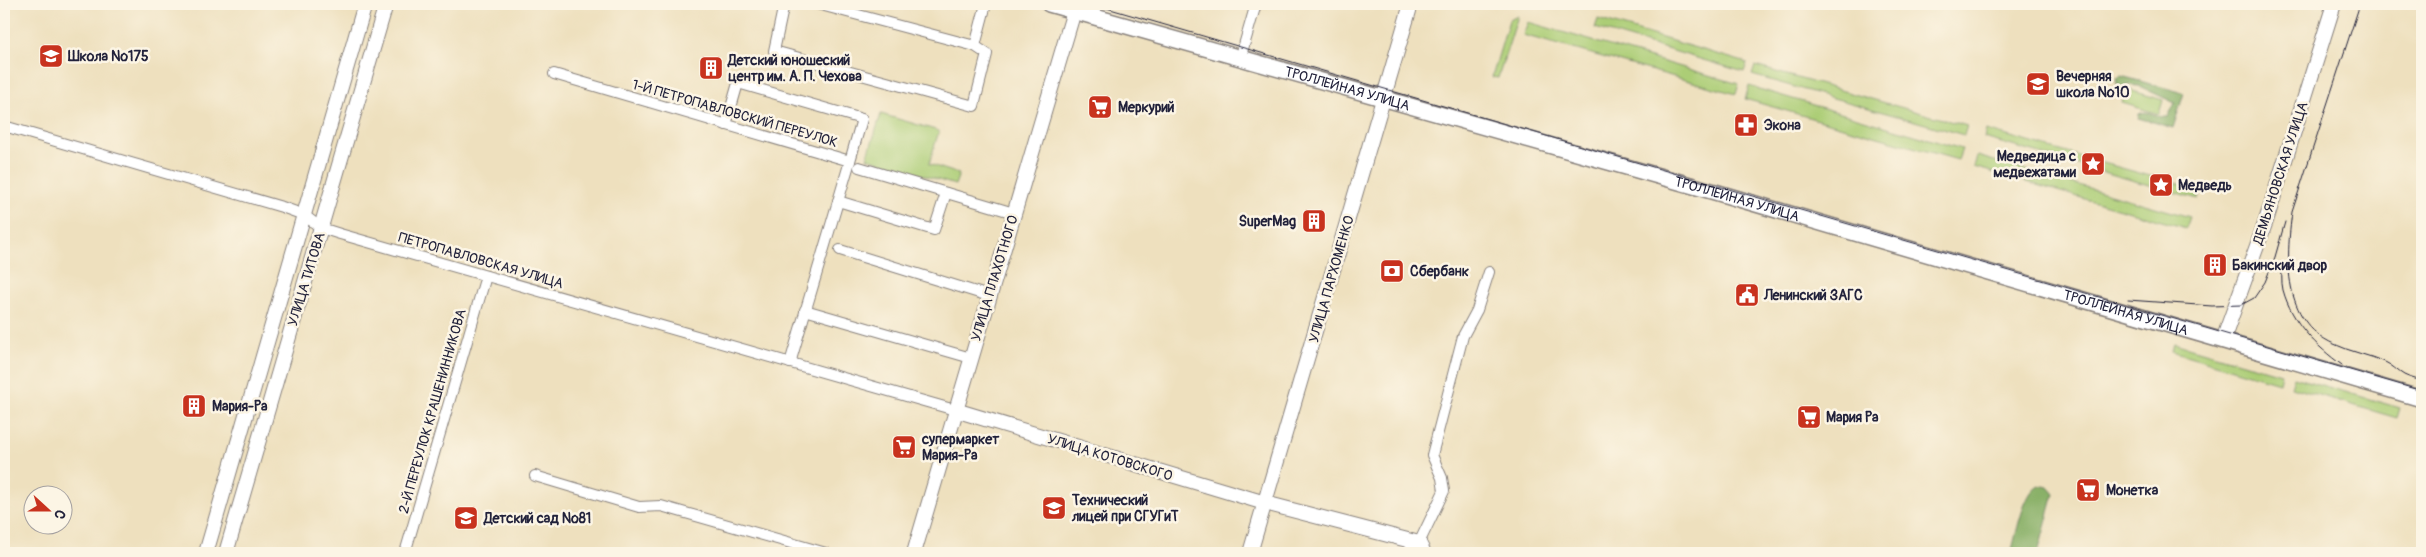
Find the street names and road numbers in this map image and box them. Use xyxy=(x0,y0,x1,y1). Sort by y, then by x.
street label: ТРОЛЛЕЙНАЯ УЛИЦА xyxy=(1283,63,1412,114)
street label: 1-Й ПЕТРОПАВЛОВСКИЙ ПЕРЕУЛОК xyxy=(630,76,840,151)
street label: ДЕМЬЯНОВСКАЯ УЛИЦА xyxy=(2249,100,2312,248)
street label: ТРОЛЛЕЙНАЯ УЛИЦА xyxy=(1672,173,1801,225)
street label: УЛИЦА ПЛАХОТНОГО xyxy=(967,213,1022,343)
street label: УЛИЦА ПАРХОМЕНКО xyxy=(1305,214,1358,345)
street label: ПЕТРОПАВЛОВСКАЯ УЛИЦА xyxy=(396,229,565,292)
street label: УЛИЦА ТИТОВА xyxy=(284,230,329,328)
street label: ТРОЛЛЕЙНАЯ УЛИЦА xyxy=(2061,286,2190,339)
street label: 2-Й ПЕРЕУЛОК КРАШЕНИННИКОВА xyxy=(395,307,470,515)
street label: УЛИЦА КОТОВСКОГО xyxy=(1045,430,1175,485)

